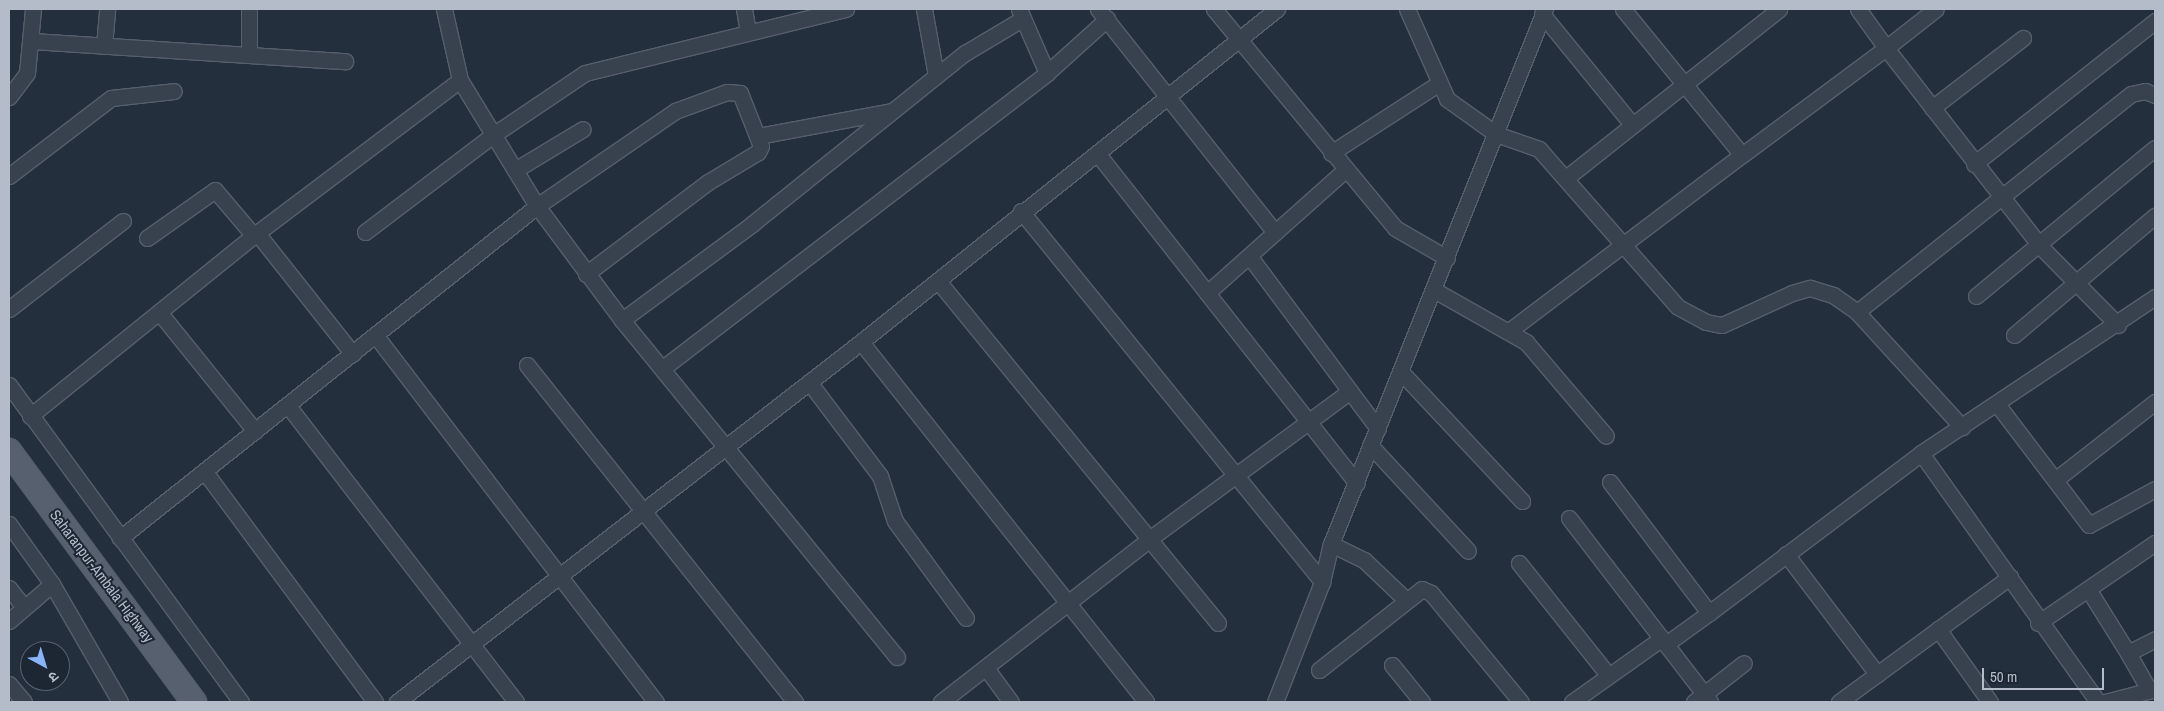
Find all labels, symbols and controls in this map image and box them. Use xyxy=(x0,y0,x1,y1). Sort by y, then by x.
street label: Saharanpur-Ambala Highway xyxy=(46,506,158,646)
north arrow xyxy=(20,641,70,691)
scale bar xyxy=(1984,658,2106,690)
text: 50 m xyxy=(1990,666,2017,687)
text: उ xyxy=(45,667,63,686)

